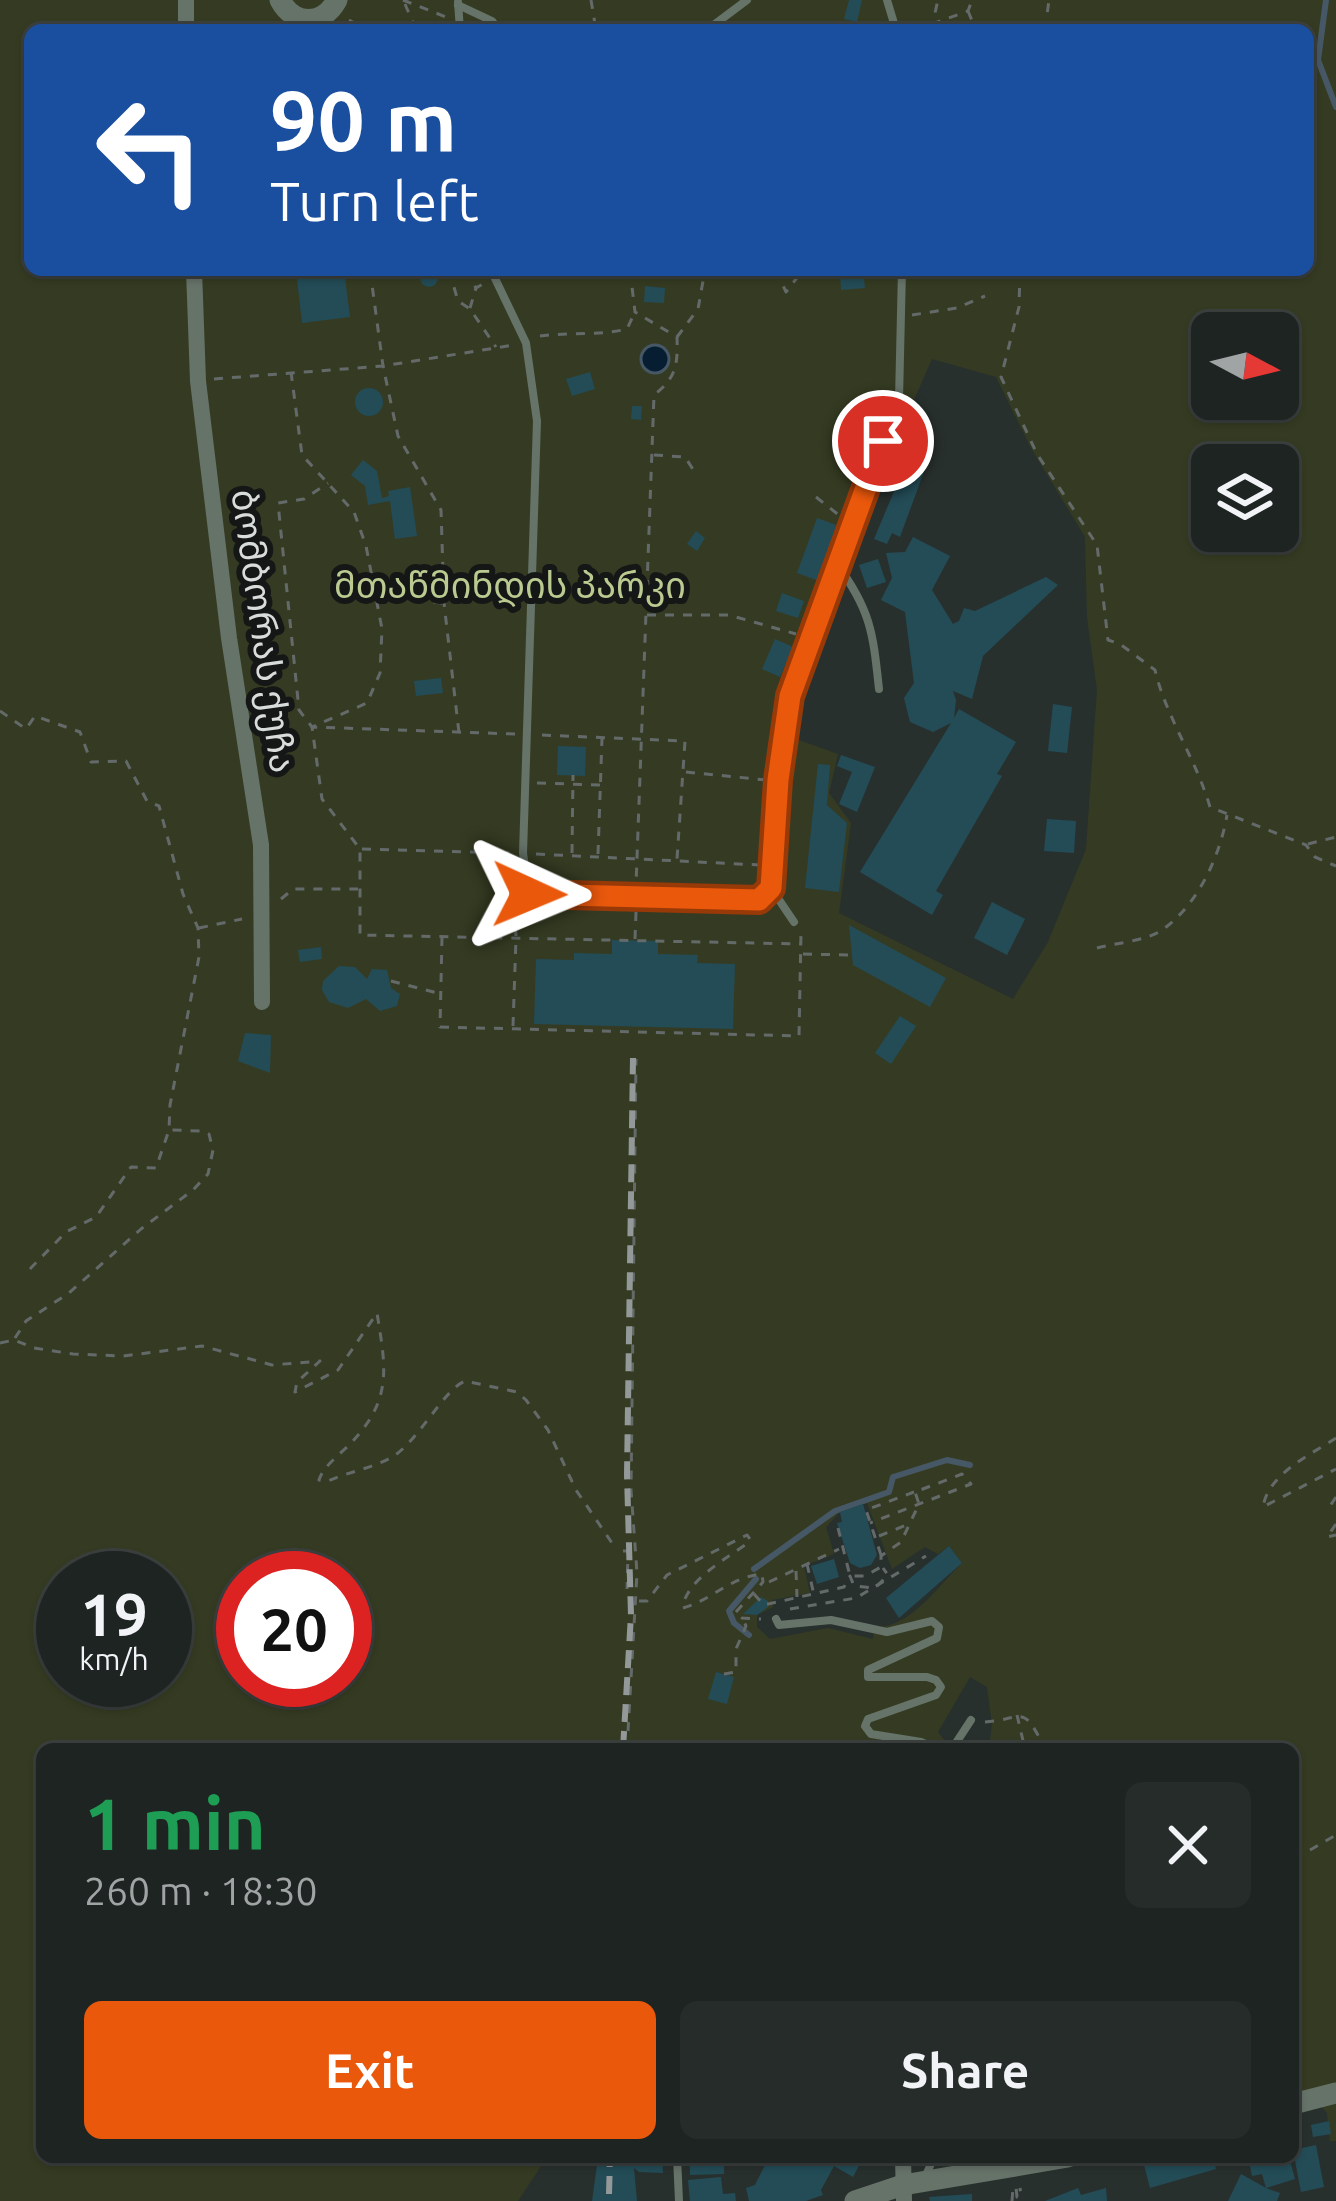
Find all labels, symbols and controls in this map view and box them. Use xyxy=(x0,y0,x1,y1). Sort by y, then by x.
icon: left xyxy=(72,72,228,228)
text: 90 m xyxy=(270,73,457,167)
text: Turn left xyxy=(270,171,479,231)
north arrow xyxy=(1191,312,1299,420)
map controls xyxy=(1191,312,1299,552)
pin xyxy=(832,390,934,492)
icon: arrive xyxy=(850,408,916,474)
button: layers xyxy=(1191,444,1299,552)
street label: ბომბორას ქუჩა xyxy=(222,486,305,776)
park label: მთაწმინდის პარკი xyxy=(334,564,686,608)
position arrow xyxy=(466,831,592,957)
speed limit sign: 20 xyxy=(216,1551,372,1707)
text: 19 xyxy=(80,1580,148,1647)
text: km/h xyxy=(79,1642,149,1676)
button: close xyxy=(1125,1782,1251,1908)
text: 1 min xyxy=(84,1783,266,1864)
text: 260 m · 18:30 xyxy=(84,1869,318,1912)
button: Exit xyxy=(84,2001,656,2139)
button: Share xyxy=(680,2001,1251,2139)

